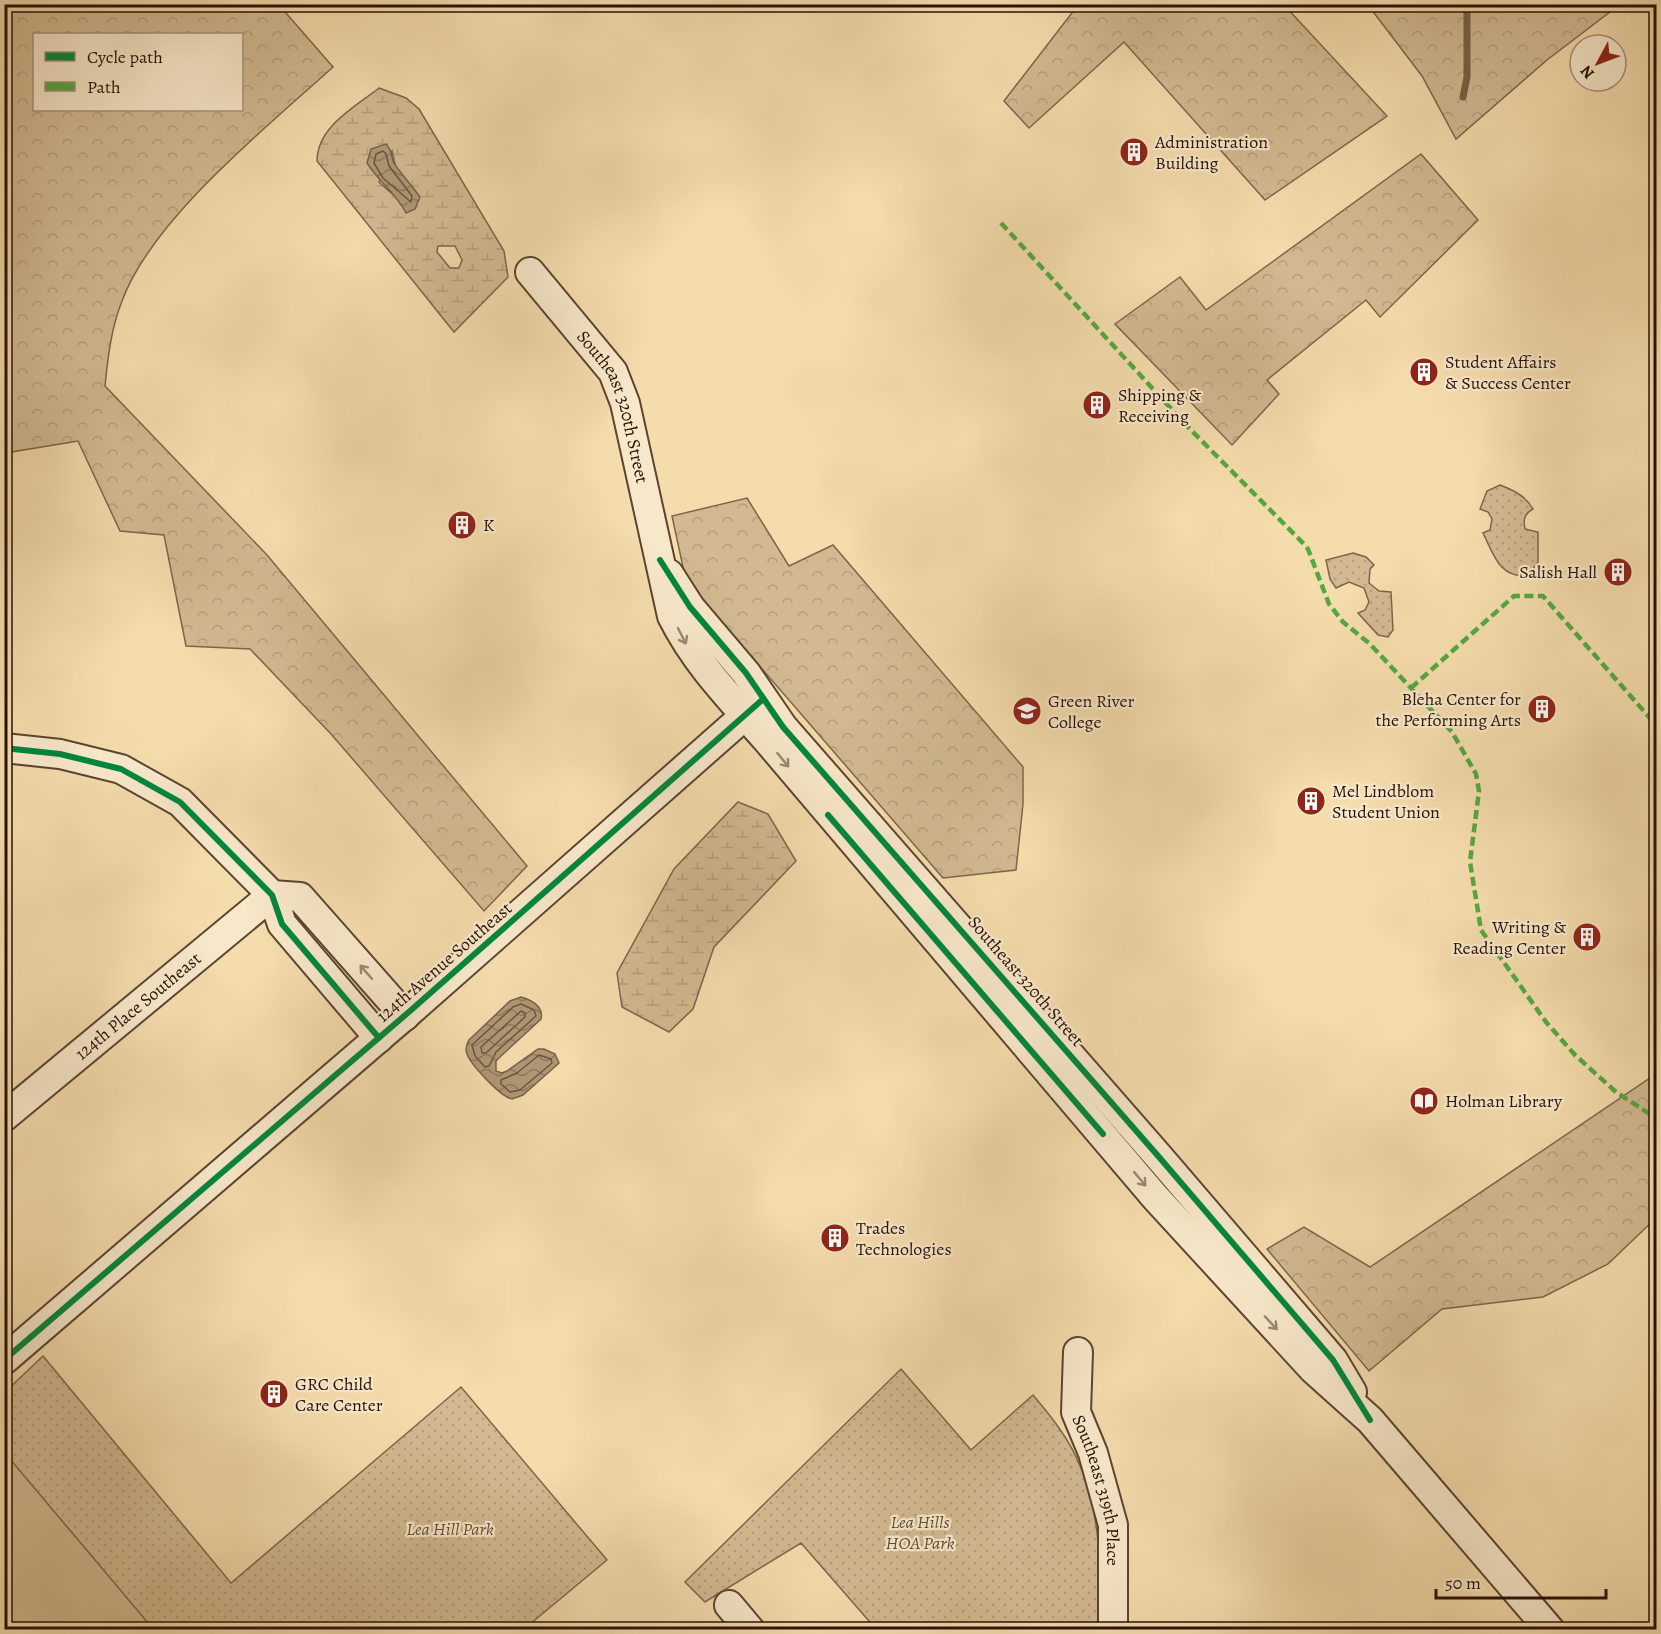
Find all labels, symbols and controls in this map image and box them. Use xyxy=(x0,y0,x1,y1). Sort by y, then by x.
legend xyxy=(33,33,243,111)
north arrow xyxy=(1568,33,1628,93)
text: Cycle path xyxy=(87,45,163,69)
text: N xyxy=(1575,60,1600,84)
text: Path xyxy=(87,75,121,99)
place label: Administration Building xyxy=(1154,130,1268,175)
building icon: Administration Building xyxy=(1118,136,1150,168)
street label: Southeast 320th Street xyxy=(571,325,654,485)
place label: Student Affairs & Success Center xyxy=(1445,350,1571,395)
building icon: Student Affairs & Success Center xyxy=(1408,356,1440,388)
place label: Shipping & Receiving xyxy=(1118,383,1202,428)
building icon: Shipping & Receiving xyxy=(1081,389,1113,421)
building icon: K xyxy=(446,509,478,541)
place label: K xyxy=(483,513,495,537)
building icon: Salish Hall xyxy=(1602,556,1634,588)
place label: Salish Hall xyxy=(1519,560,1598,584)
one-way arrow xyxy=(676,627,688,645)
place label: Bleha Center for the Performing Arts xyxy=(1376,687,1521,732)
place label: Green River College xyxy=(1048,689,1135,734)
building icon: Bleha Center for the Performing Arts xyxy=(1526,693,1558,725)
school or university icon: Green River College xyxy=(1011,695,1043,727)
one-way arrow xyxy=(776,751,789,767)
place label: Mel Lindblom Student Union xyxy=(1332,779,1440,824)
building icon: Mel Lindblom Student Union xyxy=(1295,785,1327,817)
street label: 124th Avenue Southeast xyxy=(371,896,517,1028)
street label: Southeast 320th Street xyxy=(963,911,1089,1051)
place label: Writing & Reading Center xyxy=(1452,915,1566,960)
building icon: Writing & Reading Center xyxy=(1571,921,1603,953)
street label: 124th Place Southeast xyxy=(70,947,206,1065)
one-way arrow xyxy=(359,965,373,980)
library icon: Holman Library xyxy=(1408,1085,1440,1117)
place label: Holman Library xyxy=(1445,1089,1563,1113)
one-way arrow xyxy=(1133,1171,1147,1186)
place label: Trades Technologies xyxy=(856,1216,952,1261)
building icon: Trades Technologies xyxy=(819,1222,851,1254)
one-way arrow xyxy=(1264,1316,1279,1331)
place label: GRC Child Care Center xyxy=(295,1372,383,1417)
building icon: GRC Child Care Center xyxy=(258,1378,290,1410)
street label: Southeast 319th Place xyxy=(1066,1411,1125,1566)
park label: Lea Hills HOA Park xyxy=(885,1510,955,1555)
park label: Lea Hill Park xyxy=(406,1517,494,1541)
scale bar xyxy=(1436,1562,1606,1600)
text: 50 m xyxy=(1445,1571,1481,1595)

